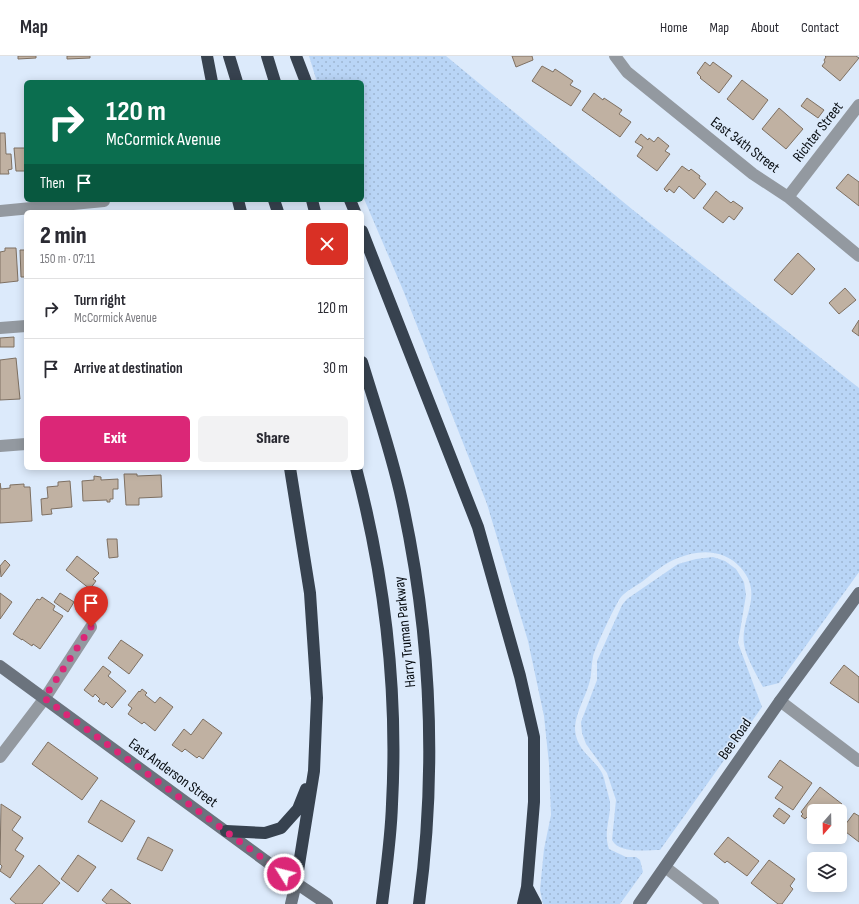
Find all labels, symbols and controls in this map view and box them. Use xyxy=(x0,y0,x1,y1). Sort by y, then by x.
text: Map xyxy=(20,16,48,39)
text: Home xyxy=(660,19,688,36)
text: Map xyxy=(710,19,729,36)
text: About xyxy=(751,19,779,36)
text: Contact xyxy=(801,19,839,36)
text: 120 m xyxy=(106,95,166,128)
icon: right xyxy=(40,96,92,148)
street label: Richter Street xyxy=(789,98,848,166)
street label: East 34th Street xyxy=(707,113,784,177)
text: McCormick Avenue xyxy=(106,129,221,150)
icon: arrive xyxy=(73,172,95,194)
text: Then xyxy=(40,174,65,193)
text: 2 min xyxy=(40,221,87,250)
button: close xyxy=(306,223,348,265)
text: 150 m · 07:11 xyxy=(40,251,95,267)
text: Turn right xyxy=(74,291,126,310)
icon: right xyxy=(40,298,62,320)
text: 120 m xyxy=(318,299,348,318)
text: McCormick Avenue xyxy=(74,310,157,326)
icon: arrive xyxy=(40,358,62,380)
text: Arrive at destination xyxy=(74,359,183,378)
text: 30 m xyxy=(323,359,348,378)
button: Exit xyxy=(40,416,190,462)
button: Share xyxy=(198,416,348,462)
street label: Harry Truman Parkway xyxy=(390,575,420,689)
pin xyxy=(74,586,108,627)
icon: arrive xyxy=(80,592,102,614)
street label: Bee Road xyxy=(714,715,756,763)
street label: East Anderson Street xyxy=(125,734,222,812)
north arrow xyxy=(807,804,847,844)
map controls xyxy=(807,804,847,892)
button: layers xyxy=(807,852,847,892)
position arrow xyxy=(263,853,305,895)

